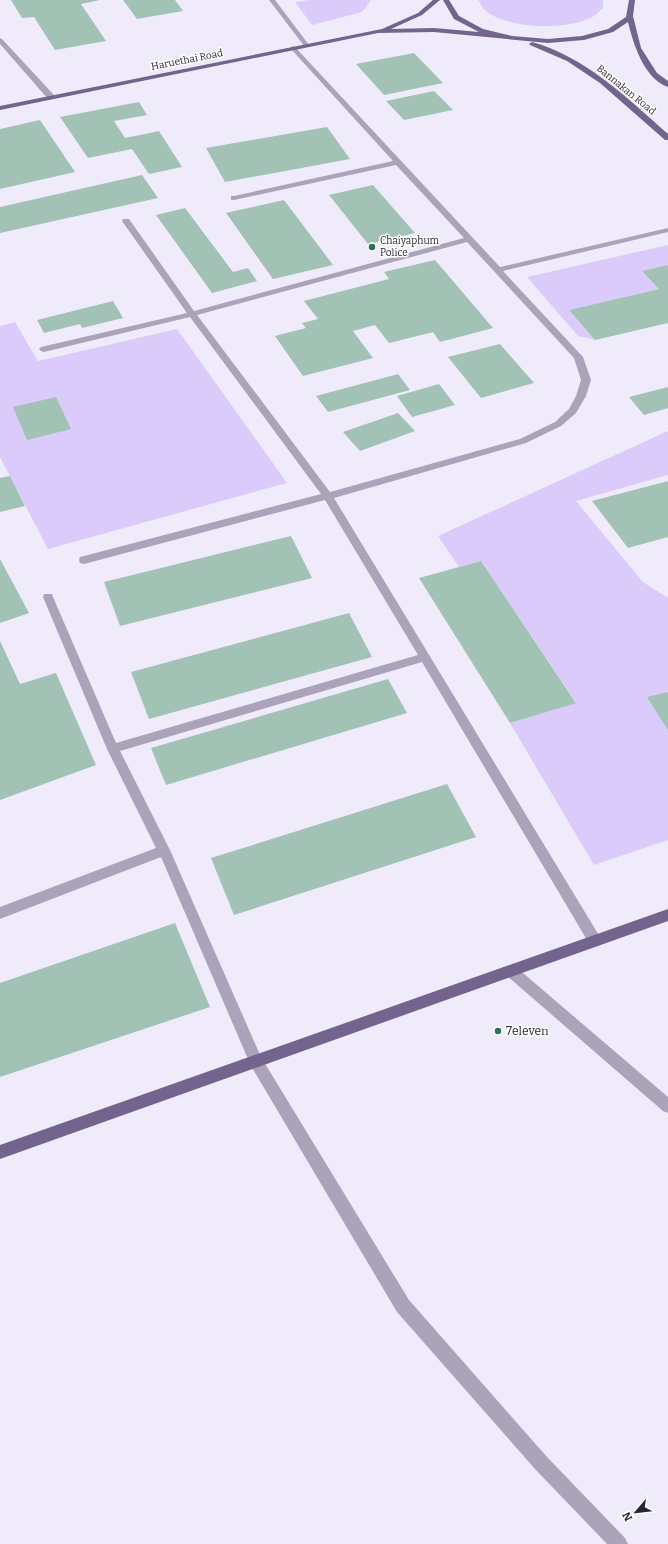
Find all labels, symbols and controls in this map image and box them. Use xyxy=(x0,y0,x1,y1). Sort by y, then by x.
street label: Haruethai Road xyxy=(150,47,224,73)
street label: Bannakan Road xyxy=(594,63,658,118)
place label: Chaiyaphum Police xyxy=(380,235,440,259)
marker: Chaiyaphum Police xyxy=(367,242,377,252)
place label: 7eleven xyxy=(506,1024,549,1038)
marker: 7eleven xyxy=(493,1026,503,1036)
north arrow xyxy=(616,1492,656,1532)
text: N xyxy=(620,1509,635,1523)

